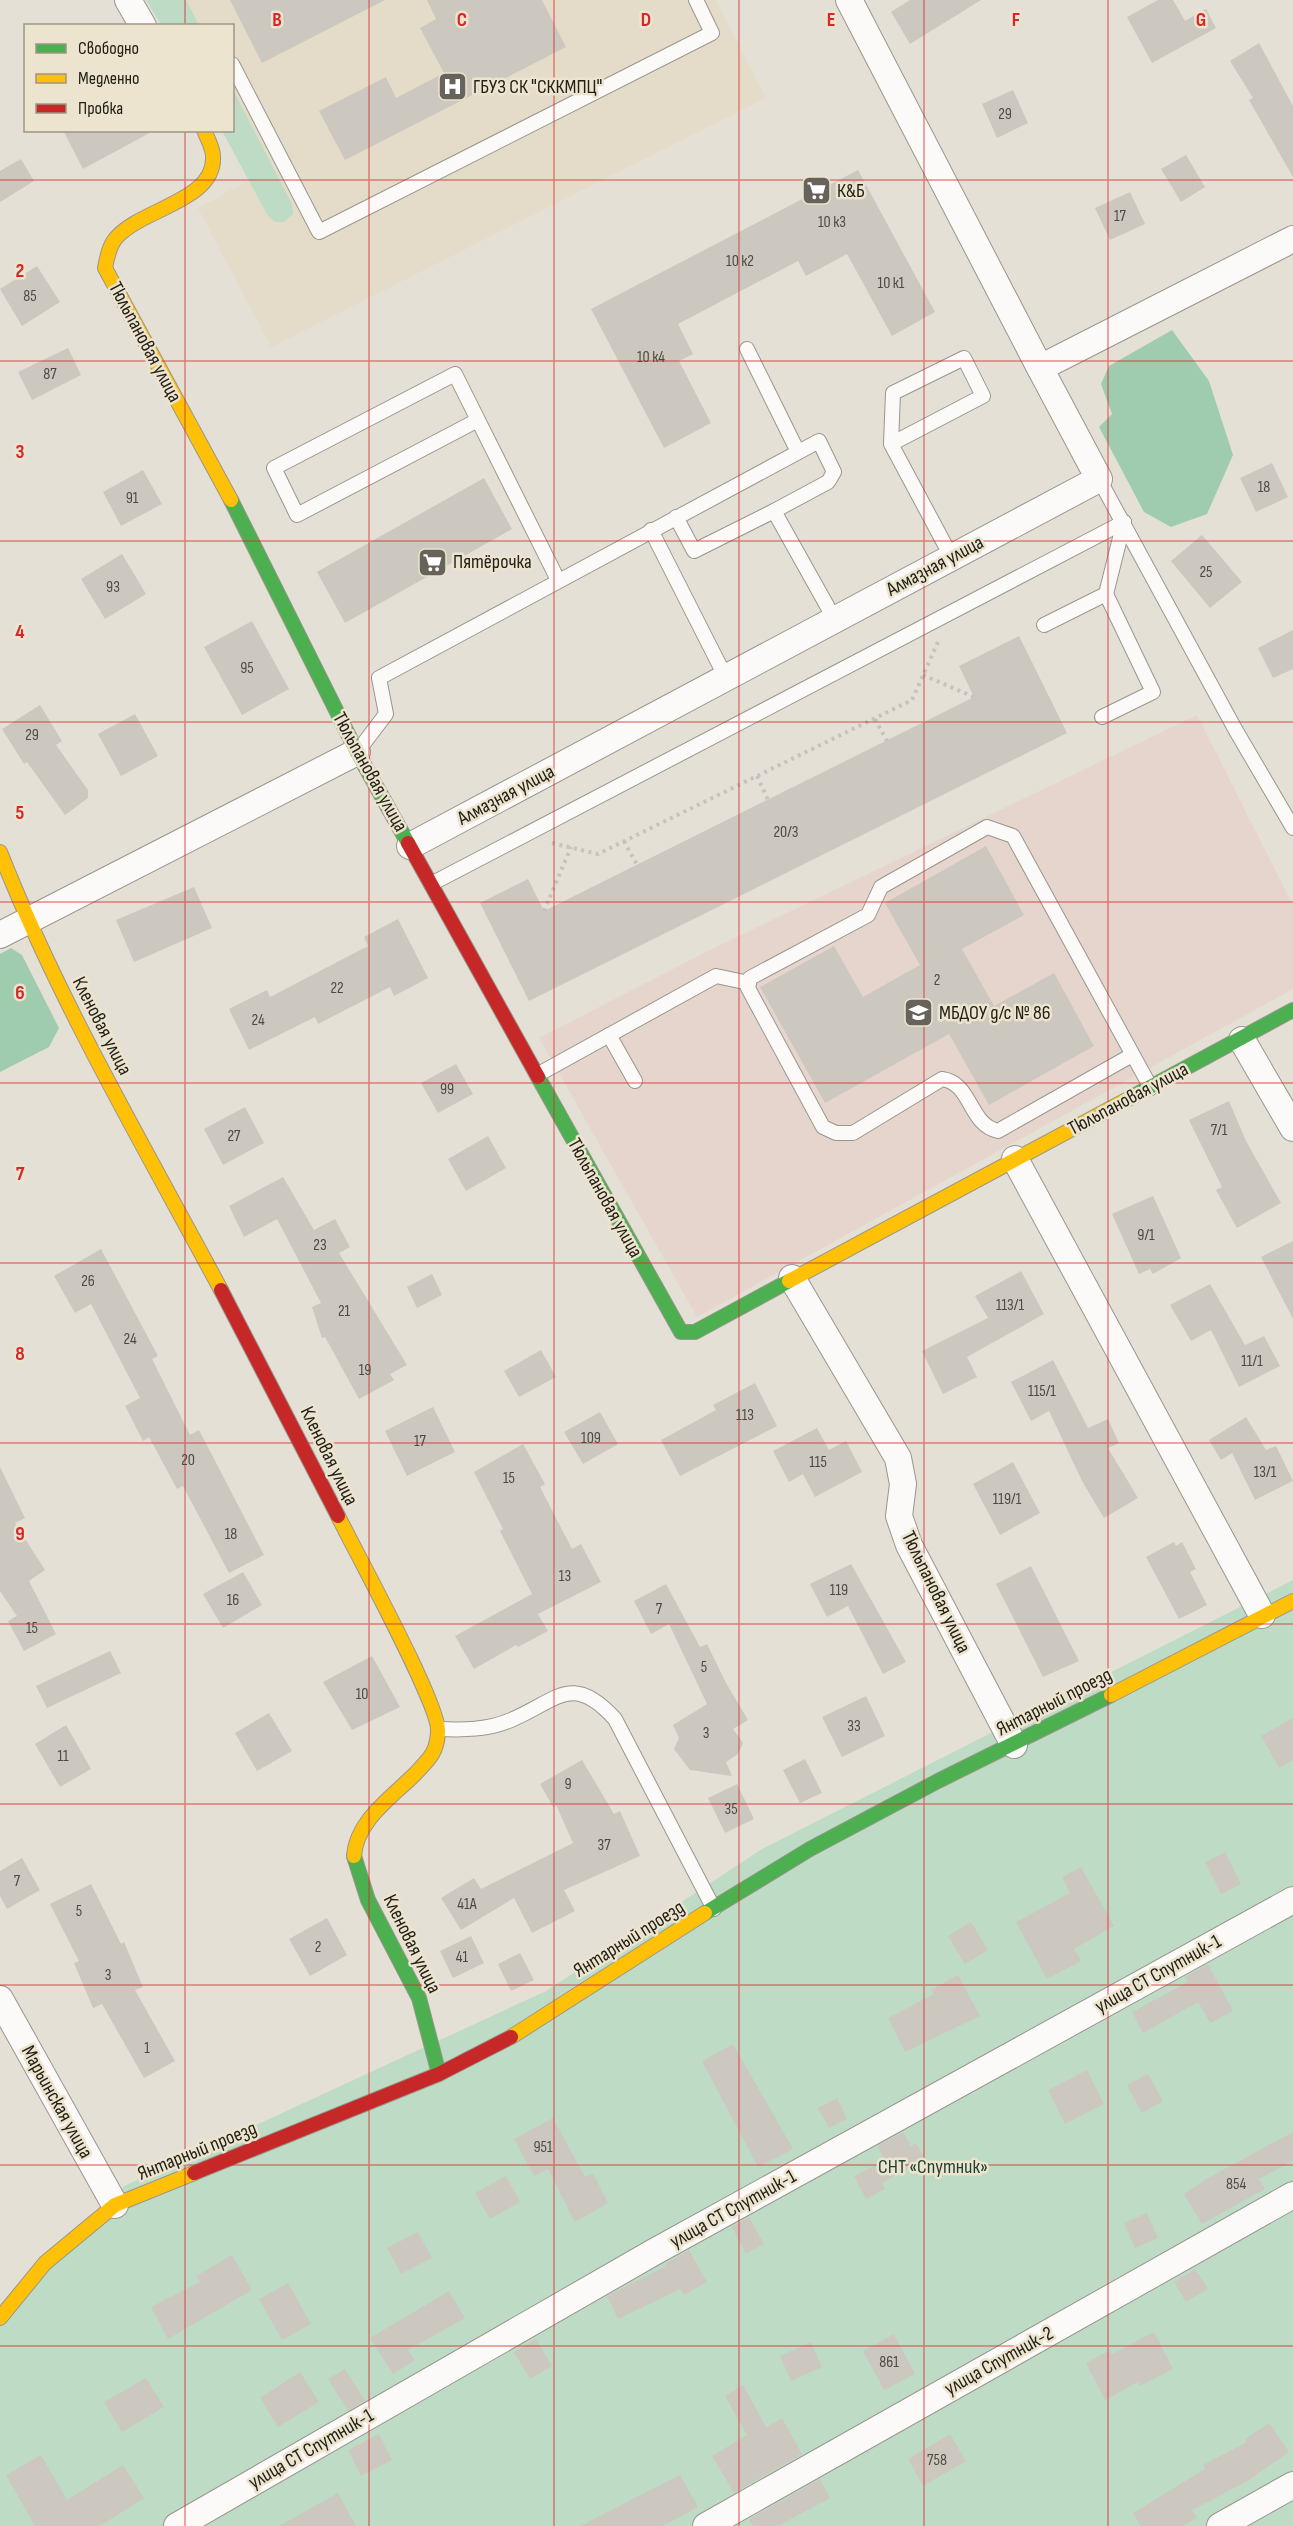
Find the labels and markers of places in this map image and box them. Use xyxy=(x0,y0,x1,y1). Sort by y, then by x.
hospital icon: ГБУЗ СК "СККМПЦ" xyxy=(436,71,468,103)
place label: ГБУЗ СК "СККМПЦ" xyxy=(473,75,602,99)
supermarket icon: К&Б xyxy=(800,175,832,207)
place label: К&Б xyxy=(837,179,865,203)
supermarket icon: Пятёрочка xyxy=(416,546,448,578)
place label: Пятёрочка xyxy=(453,550,532,574)
school or university icon: МБДОУ д/с № 86 xyxy=(902,997,934,1029)
place label: МБДОУ д/с № 86 xyxy=(939,1001,1050,1025)

